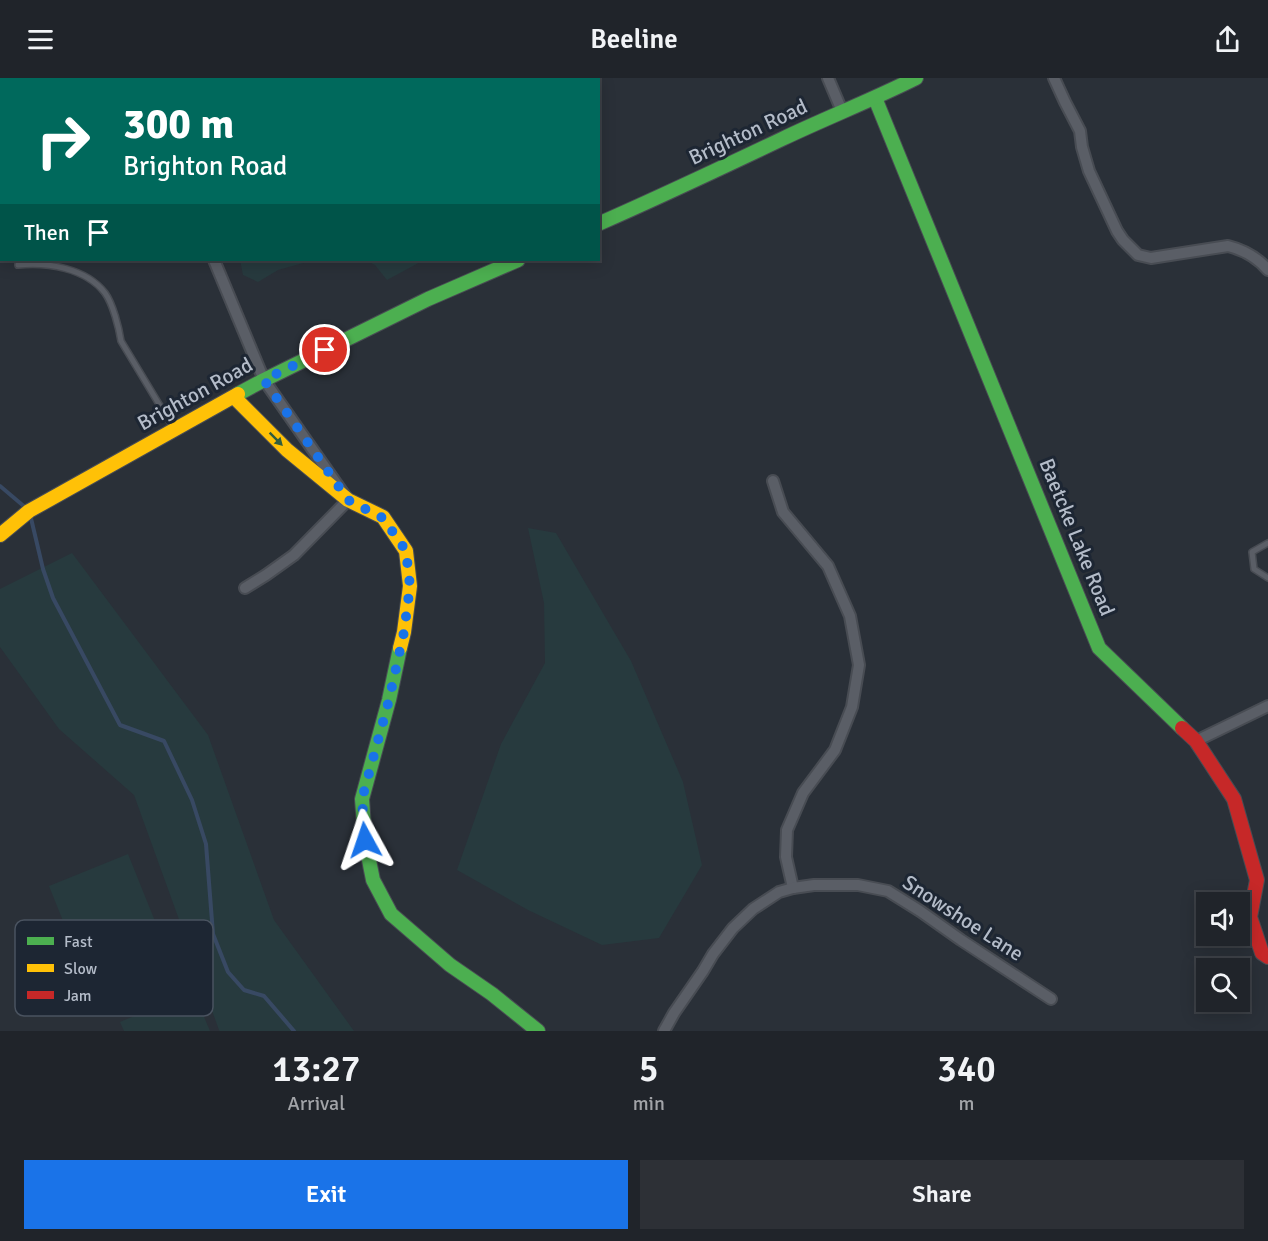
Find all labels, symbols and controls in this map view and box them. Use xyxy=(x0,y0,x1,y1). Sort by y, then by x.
icon: menu xyxy=(24,23,57,56)
text: Beeline xyxy=(590,23,678,56)
icon: share xyxy=(1211,23,1244,56)
street label: Brighton Road xyxy=(685,93,811,171)
text: 300 m xyxy=(123,99,234,150)
icon: right xyxy=(24,102,102,180)
text: Brighton Road xyxy=(123,150,287,183)
icon: arrive xyxy=(82,216,115,249)
text: Then xyxy=(24,219,70,246)
pin xyxy=(299,324,350,375)
icon: arrive xyxy=(308,333,341,366)
street label: Brighton Road xyxy=(133,352,257,436)
one-way arrow xyxy=(268,431,282,445)
street label: Baetcke Lake Road xyxy=(1034,454,1120,620)
position arrow xyxy=(333,808,397,872)
street label: Snowshoe Lane xyxy=(898,869,1028,967)
map controls xyxy=(1196,892,1250,1012)
button: sound xyxy=(1196,892,1250,946)
legend xyxy=(15,920,213,1016)
text: Fast xyxy=(64,932,93,952)
button: search xyxy=(1196,958,1250,1012)
text: Slow xyxy=(64,959,98,979)
text: Jam xyxy=(64,986,92,1006)
text: 13:27 xyxy=(272,1047,360,1092)
text: 5 xyxy=(639,1047,659,1092)
text: 340 xyxy=(937,1047,996,1092)
text: Arrival xyxy=(288,1091,345,1116)
text: min xyxy=(633,1091,665,1116)
text: m xyxy=(958,1091,974,1116)
button: Exit xyxy=(24,1160,628,1229)
button: Share xyxy=(640,1160,1244,1229)

